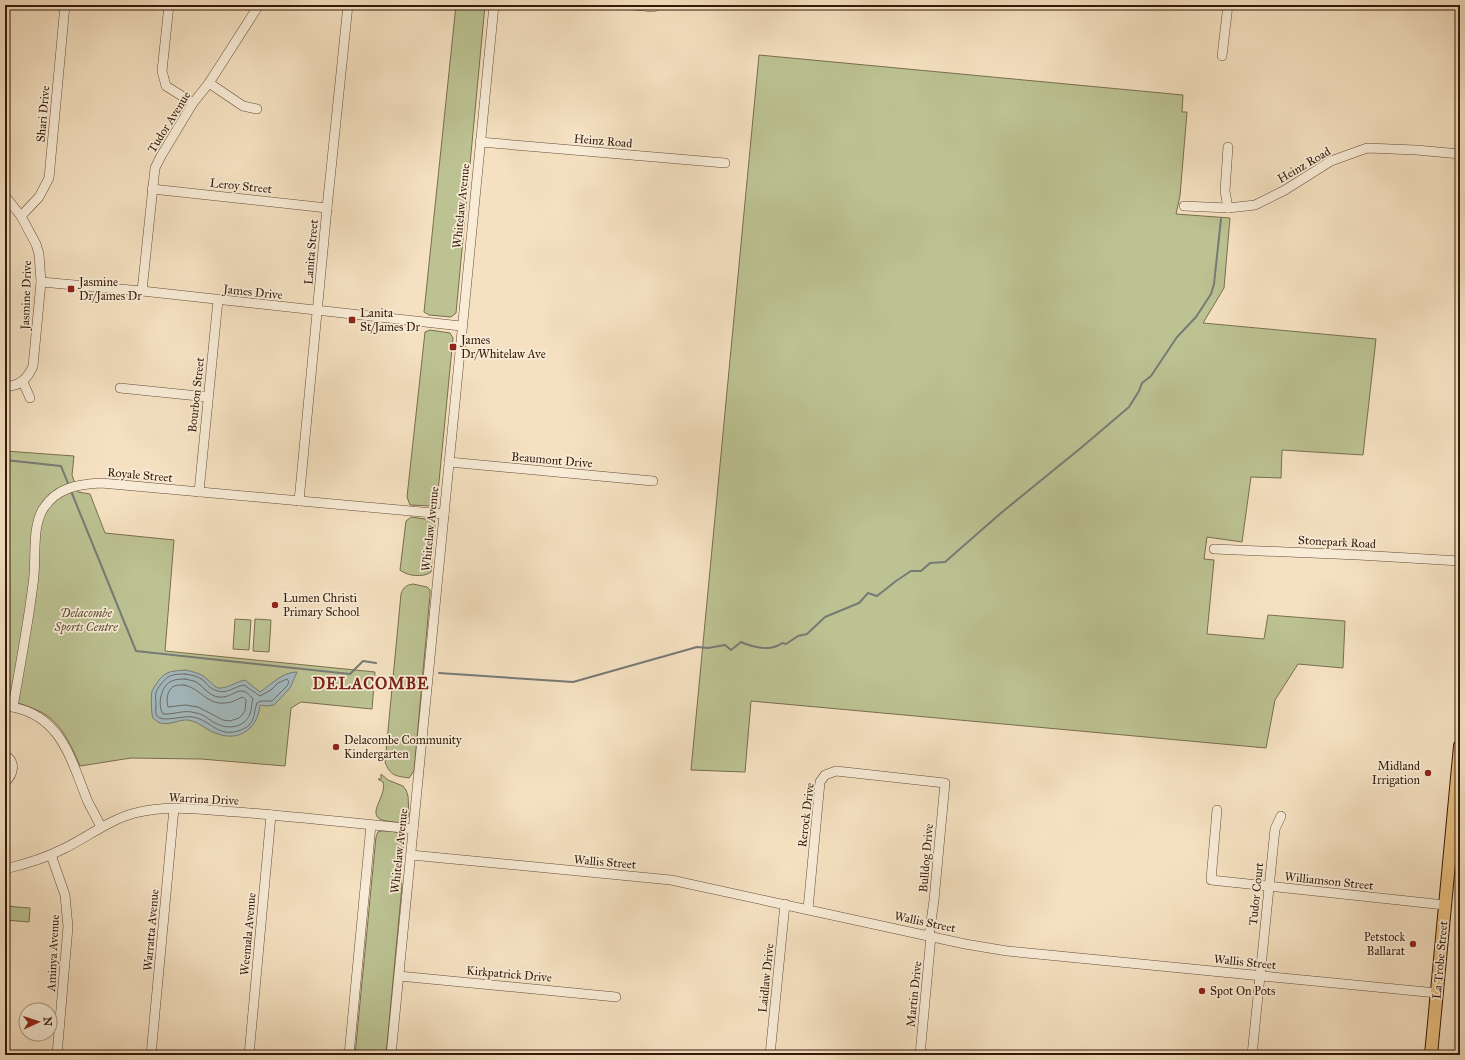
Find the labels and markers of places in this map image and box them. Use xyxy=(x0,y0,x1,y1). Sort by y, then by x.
place label: Jasmine Dr/James Dr xyxy=(77,275,142,304)
marker: Jasmine Dr/James Dr xyxy=(66,284,76,294)
place label: Lanita St/James Dr xyxy=(360,306,420,335)
marker: Lanita St/James Dr xyxy=(347,315,357,325)
place label: James Dr/Whitelaw Ave xyxy=(459,333,546,361)
marker: James Dr/Whitelaw Ave xyxy=(448,342,458,352)
place label: Lumen Christi Primary School xyxy=(283,591,360,619)
marker: Lumen Christi Primary School xyxy=(270,600,280,610)
place label: Delacombe Community Kindergarten xyxy=(344,733,462,762)
marker: Delacombe Community Kindergarten xyxy=(331,742,341,752)
place label: Midland Irrigation xyxy=(1372,759,1420,788)
marker: Midland Irrigation xyxy=(1423,768,1433,778)
place label: Petstock Ballarat xyxy=(1364,930,1406,958)
marker: Petstock Ballarat xyxy=(1408,939,1418,949)
place label: Spot On Pots xyxy=(1210,984,1275,998)
marker: Spot On Pots xyxy=(1197,986,1207,996)

